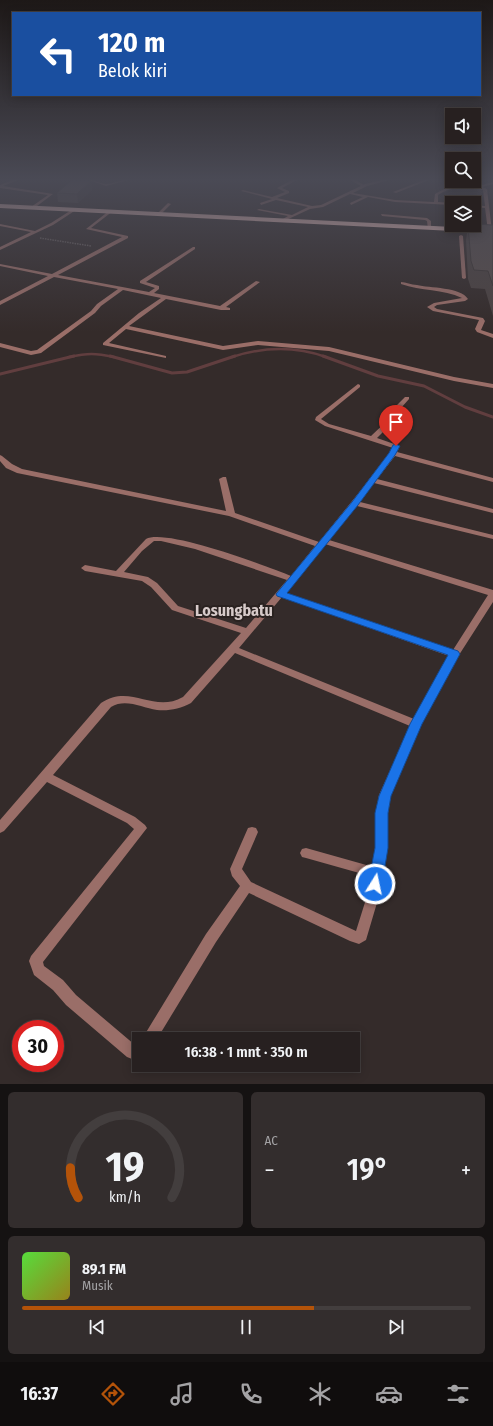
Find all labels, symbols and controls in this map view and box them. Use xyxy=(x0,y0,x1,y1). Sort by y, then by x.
text: 120 m xyxy=(98,26,165,59)
icon: left xyxy=(32,28,84,80)
text: Belok kiri xyxy=(98,60,167,82)
map controls xyxy=(445,108,481,232)
button: sound xyxy=(445,108,481,144)
button: search xyxy=(445,152,481,188)
button: layers xyxy=(445,196,481,232)
pin xyxy=(379,405,413,446)
icon: arrive xyxy=(385,411,407,433)
district label: Losungbatu xyxy=(195,601,273,620)
position arrow xyxy=(354,863,396,905)
speed limit sign: 30 xyxy=(12,1020,64,1072)
text: 16:38 · 1 mnt · 350 m xyxy=(184,1043,308,1061)
text: AC xyxy=(265,1133,278,1148)
text: 19 xyxy=(106,1142,145,1192)
text: 19° xyxy=(347,1152,389,1188)
text: − xyxy=(265,1157,274,1184)
text: + xyxy=(461,1157,471,1184)
text: km/h xyxy=(109,1189,141,1206)
text: 89.1 FM xyxy=(82,1260,126,1278)
text: Musik xyxy=(82,1278,113,1293)
icon: previous xyxy=(86,1316,108,1338)
icon: pause xyxy=(235,1316,257,1338)
icon: next xyxy=(385,1316,407,1338)
icon: directions xyxy=(99,1380,127,1408)
icon: music xyxy=(168,1380,196,1408)
icon: phone xyxy=(237,1380,265,1408)
icon: climate xyxy=(306,1380,334,1408)
icon: car xyxy=(375,1380,403,1408)
icon: filters xyxy=(444,1380,472,1408)
text: 16:37 xyxy=(21,1383,58,1405)

